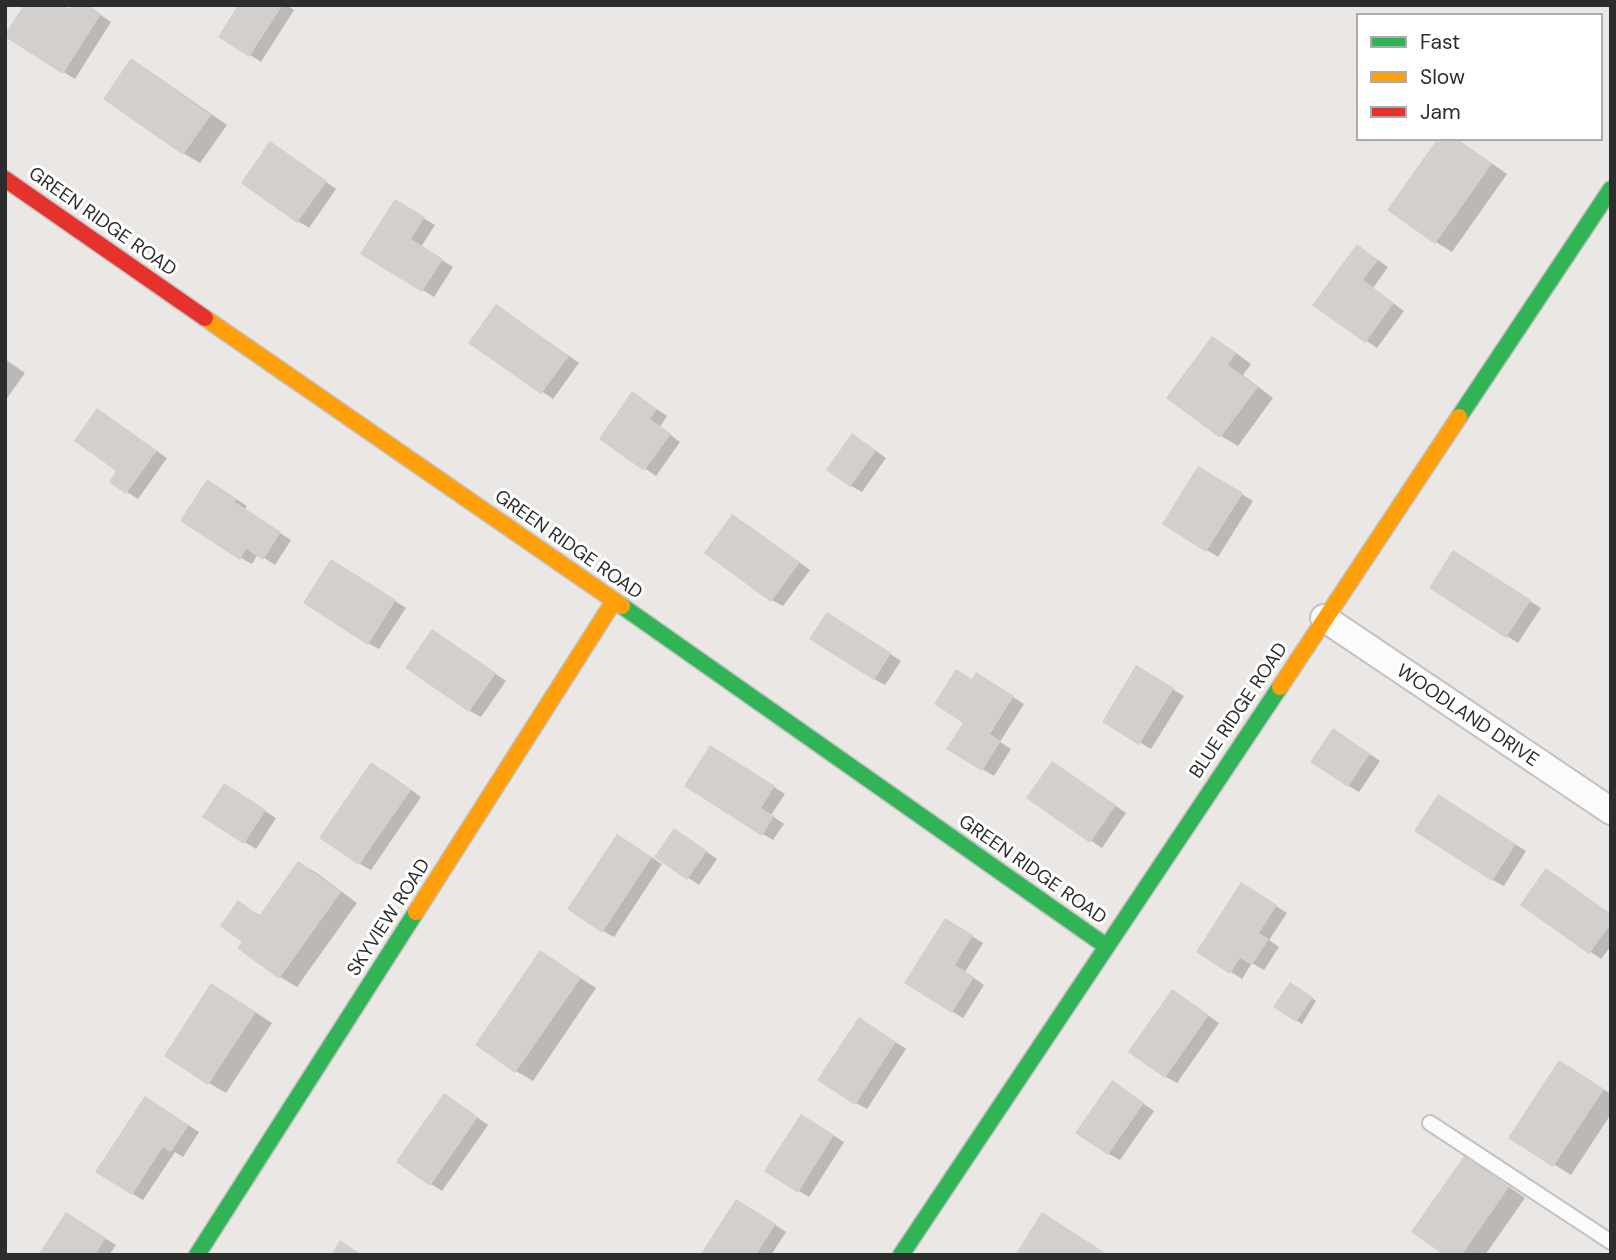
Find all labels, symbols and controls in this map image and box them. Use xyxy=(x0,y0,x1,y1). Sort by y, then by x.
legend xyxy=(1357,14,1602,140)
text: Fast xyxy=(1420,28,1460,56)
text: Slow xyxy=(1420,63,1465,91)
text: Jam xyxy=(1420,98,1461,126)
street label: GREEN RIDGE ROAD xyxy=(24,161,182,281)
street label: GREEN RIDGE ROAD xyxy=(490,484,648,604)
street label: BLUE RIDGE ROAD xyxy=(1183,637,1293,783)
street label: WOODLAND DRIVE xyxy=(1392,658,1544,772)
street label: GREEN RIDGE ROAD xyxy=(954,809,1112,929)
street label: SKYVIEW ROAD xyxy=(341,853,435,981)

